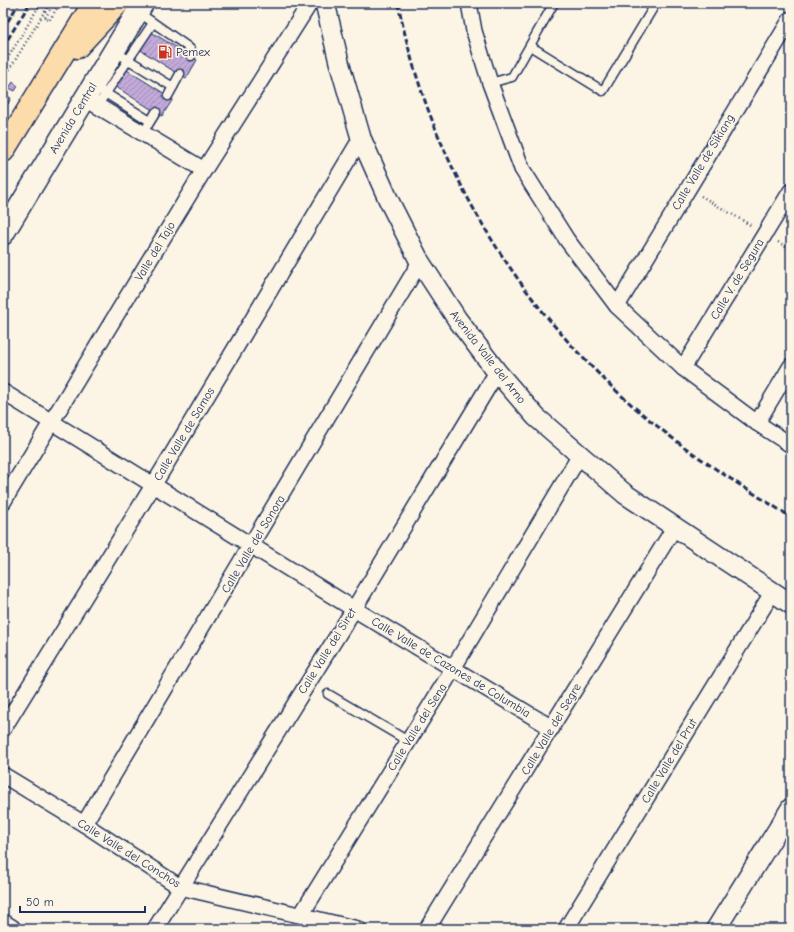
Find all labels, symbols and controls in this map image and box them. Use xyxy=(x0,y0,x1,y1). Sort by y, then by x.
fuel station icon: Pemex xyxy=(157,44,173,60)
place label: Pemex xyxy=(176,45,210,59)
street label: Avenida Central xyxy=(46,80,100,156)
street label: Calle Valle de Sikiang xyxy=(669,111,737,213)
street label: Valle del Tajo xyxy=(132,219,178,283)
street label: Calle V. de Segura xyxy=(707,236,767,322)
street label: Avenida Valle del Arno xyxy=(447,308,529,406)
street label: Calle Valle de Samos xyxy=(151,385,217,483)
street label: Calle Valle del Sonora xyxy=(218,493,288,595)
street label: Calle Valle del Siret xyxy=(295,605,359,696)
street label: Calle Valle de Cazones de Columbia xyxy=(369,614,533,720)
street label: Calle Valle del Sena xyxy=(384,681,450,773)
street label: Calle Valle del Segre xyxy=(518,681,584,777)
street label: Calle Valle del Prut xyxy=(638,716,700,806)
street label: Calle Valle del Conchos xyxy=(75,816,183,890)
scale bar xyxy=(20,888,145,914)
text: 50 m xyxy=(26,895,54,909)

